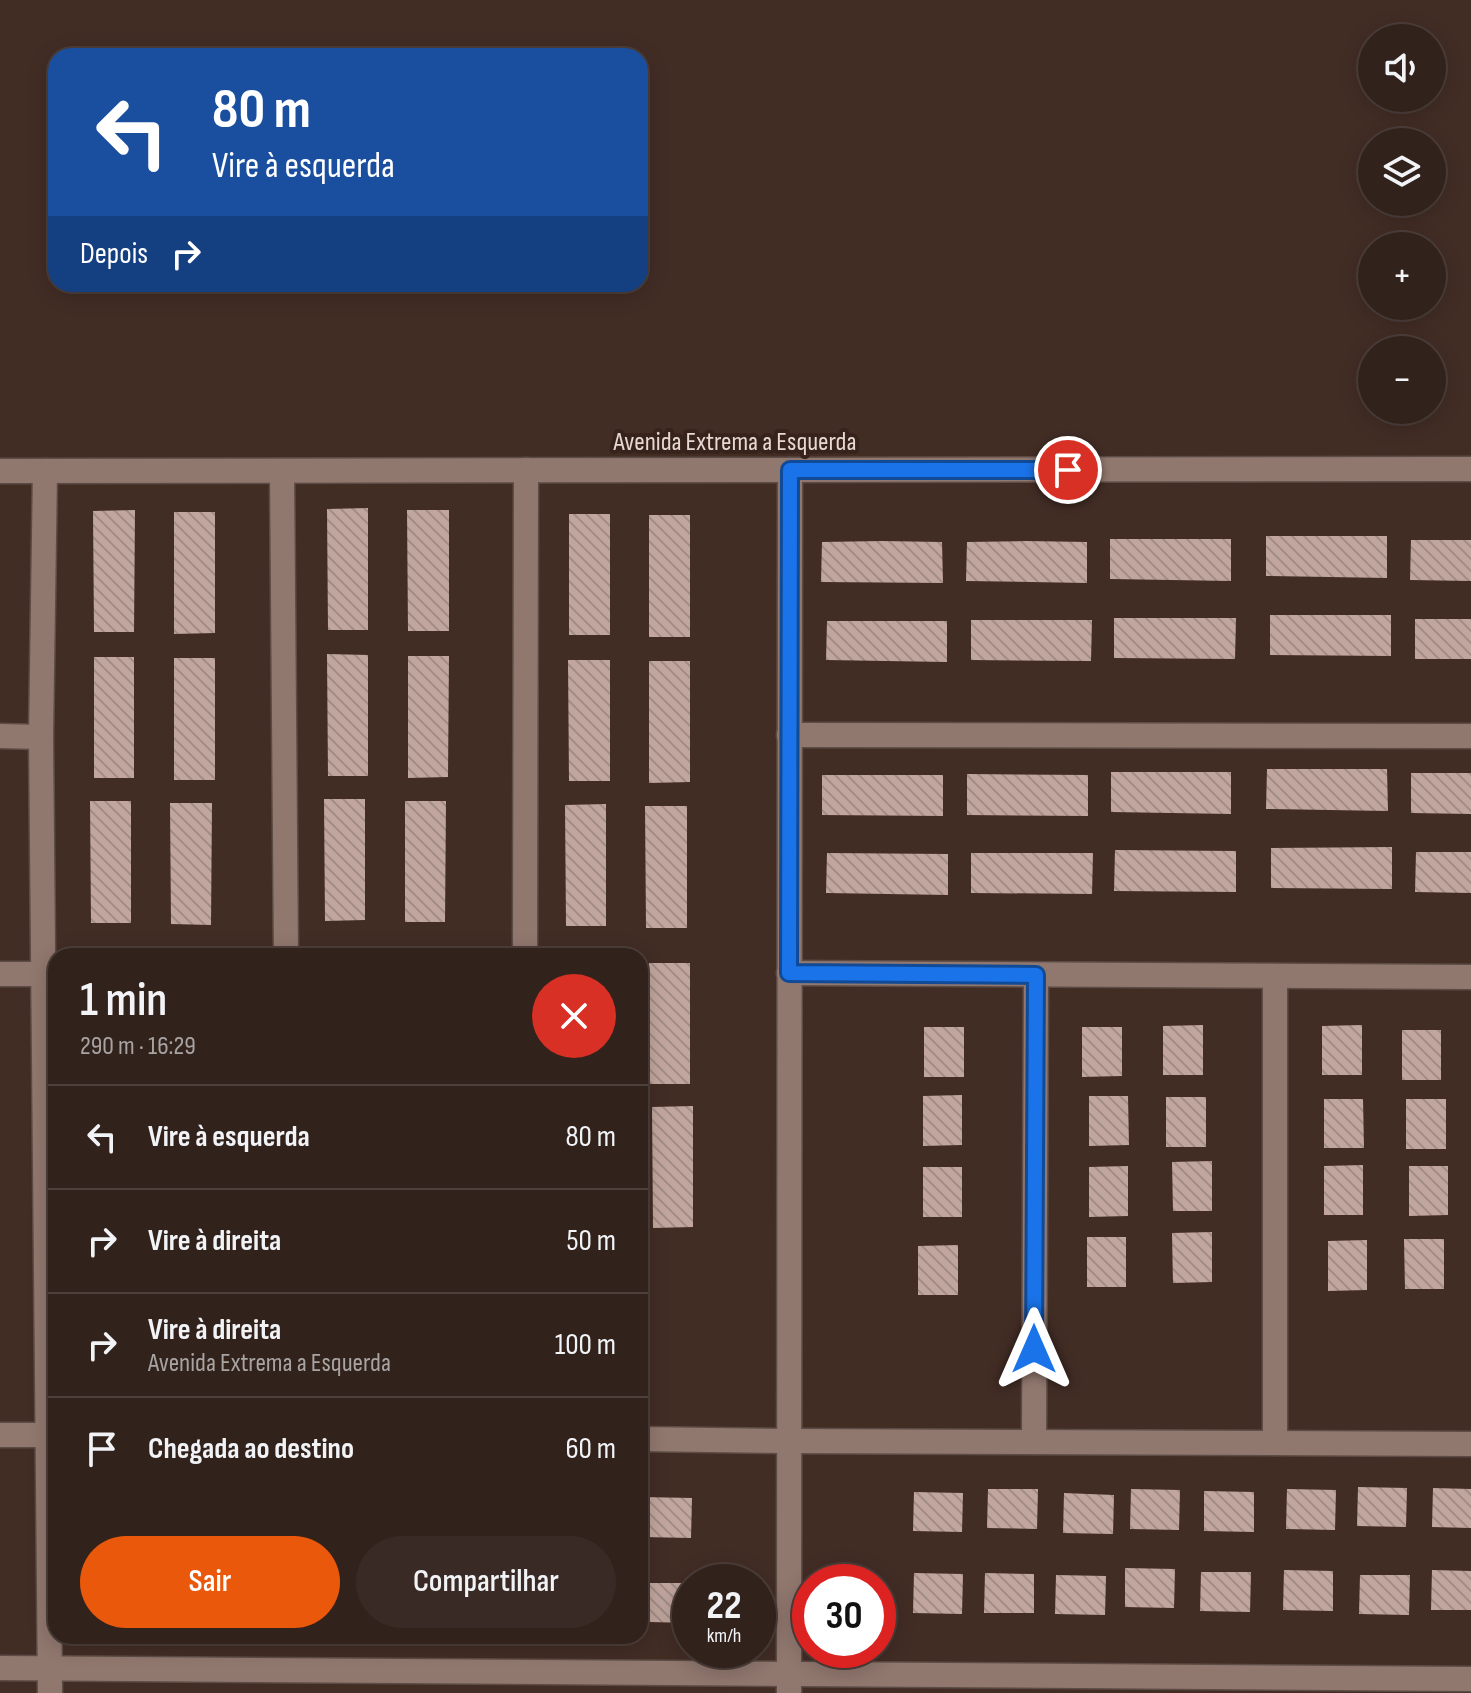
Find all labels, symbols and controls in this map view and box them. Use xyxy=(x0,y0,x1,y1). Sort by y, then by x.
map controls xyxy=(1358,24,1446,424)
button: sound xyxy=(1358,24,1446,112)
text: 80 m xyxy=(212,77,311,144)
icon: left xyxy=(80,80,184,184)
button: layers xyxy=(1358,128,1446,216)
text: Vire à esquerda xyxy=(212,145,395,188)
icon: right xyxy=(164,232,208,276)
button: + xyxy=(1358,232,1446,320)
text: Depois xyxy=(80,236,148,272)
button: − xyxy=(1358,336,1446,424)
street label: Avenida Extrema a Esquerda xyxy=(613,427,856,458)
pin xyxy=(1034,436,1102,504)
icon: arrive xyxy=(1046,448,1090,492)
text: 1 min xyxy=(80,972,167,1029)
button: close xyxy=(532,974,616,1058)
text: 290 m · 16:29 xyxy=(80,1031,196,1062)
icon: left xyxy=(80,1115,124,1159)
text: Vire à esquerda xyxy=(148,1119,310,1155)
text: 80 m xyxy=(565,1119,616,1155)
icon: right xyxy=(80,1219,124,1263)
text: Vire à direita xyxy=(148,1223,281,1259)
text: 50 m xyxy=(567,1223,616,1259)
position arrow xyxy=(992,1307,1076,1391)
text: Vire à direita xyxy=(148,1312,281,1348)
icon: right xyxy=(80,1323,124,1367)
text: 100 m xyxy=(555,1327,616,1363)
text: Avenida Extrema a Esquerda xyxy=(148,1348,391,1379)
icon: arrive xyxy=(80,1427,124,1471)
text: Chegada ao destino xyxy=(148,1431,354,1467)
text: 60 m xyxy=(565,1431,616,1467)
button: Sair xyxy=(80,1536,340,1628)
button: Compartilhar xyxy=(356,1536,616,1628)
speed limit sign: 30 xyxy=(792,1564,896,1668)
text: 22 xyxy=(706,1582,742,1630)
text: km/h xyxy=(707,1624,741,1648)

